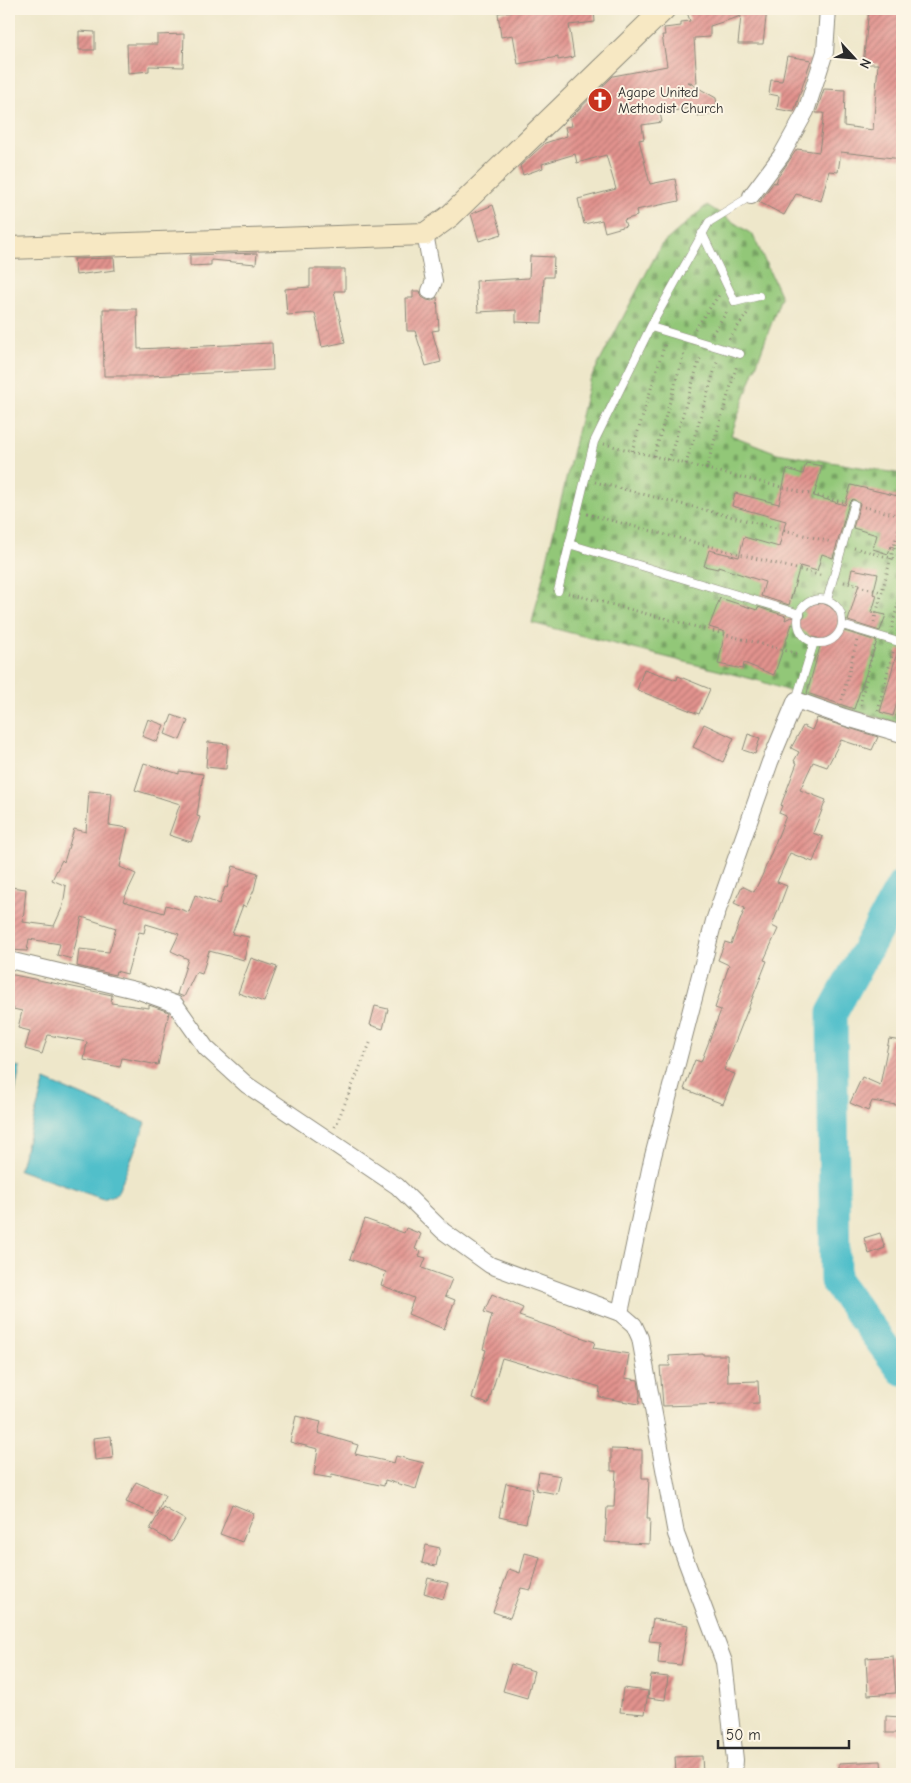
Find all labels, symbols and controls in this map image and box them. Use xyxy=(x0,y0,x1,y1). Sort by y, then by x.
north arrow xyxy=(828,32,878,82)
text: N xyxy=(856,56,875,71)
place label: Agape United Methodist Church xyxy=(618,84,723,117)
church icon: Agape United Methodist Church xyxy=(587,87,613,113)
scale bar xyxy=(718,1718,850,1750)
text: 50 m xyxy=(726,1726,761,1744)

